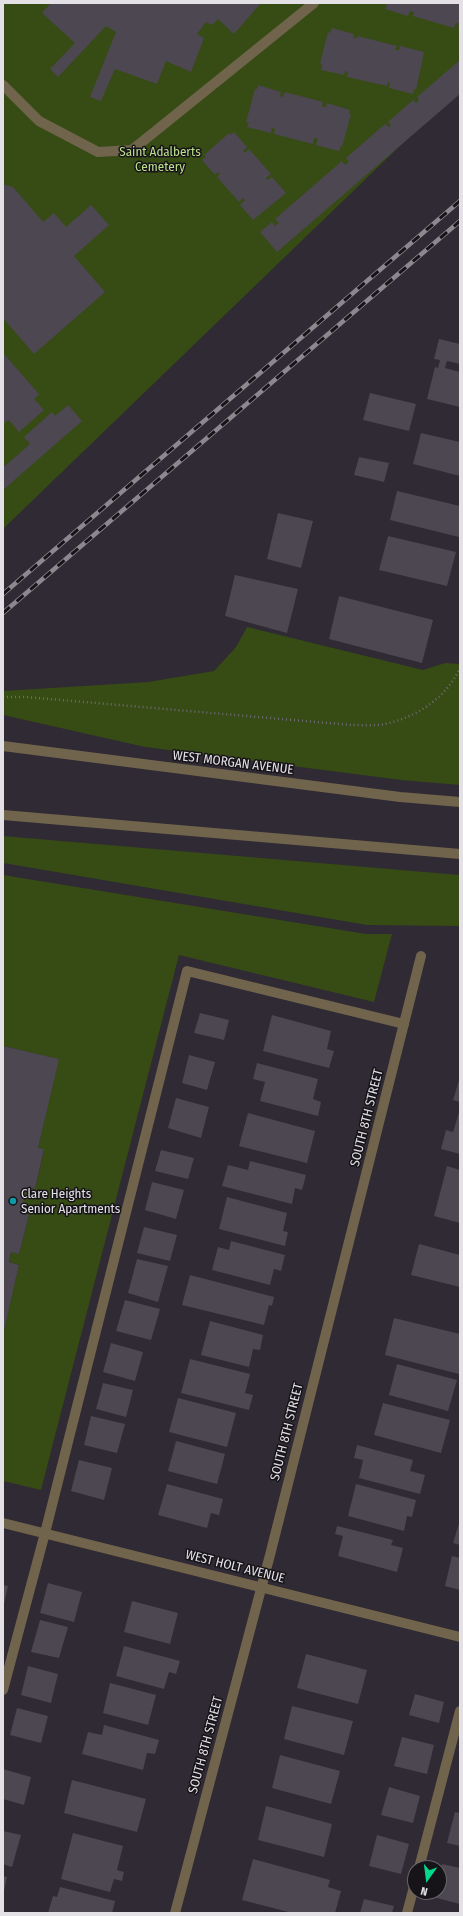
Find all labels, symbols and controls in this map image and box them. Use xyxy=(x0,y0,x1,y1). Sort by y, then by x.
park label: Saint Adalberts Cemetery xyxy=(119,144,201,175)
street label: WEST MORGAN AVENUE xyxy=(172,748,294,778)
street label: SOUTH 8TH STREET xyxy=(347,1068,387,1168)
place label: Clare Heights Senior Apartments xyxy=(21,1186,120,1217)
marker: Clare Heights Senior Apartments xyxy=(8,1196,18,1206)
street label: SOUTH 8TH STREET xyxy=(267,1382,307,1482)
street label: WEST HOLT AVENUE xyxy=(184,1547,286,1587)
street label: SOUTH 8TH STREET xyxy=(186,1695,226,1795)
north arrow xyxy=(407,1860,447,1900)
text: N xyxy=(419,1884,429,1898)

